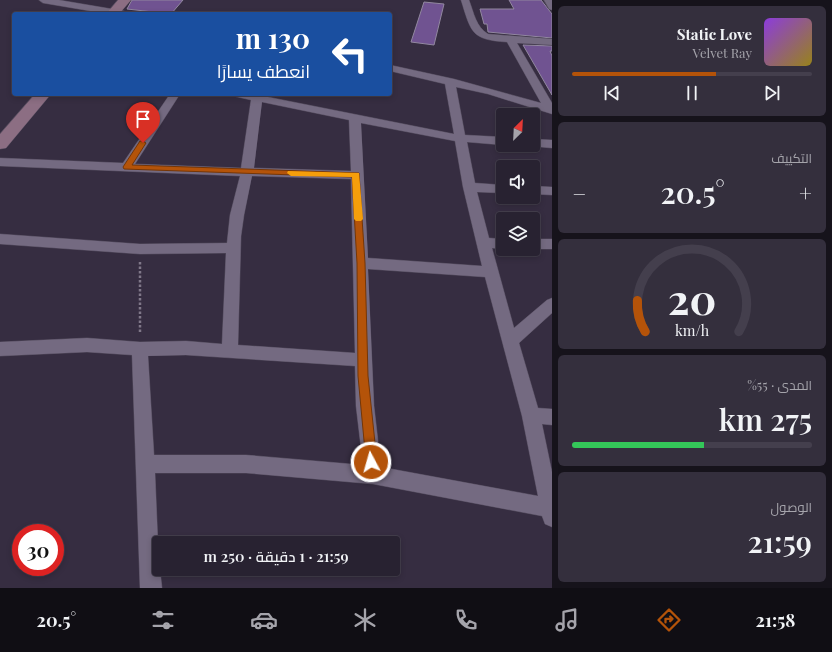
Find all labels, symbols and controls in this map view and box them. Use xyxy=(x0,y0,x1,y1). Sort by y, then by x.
text: 130 m xyxy=(236,19,310,56)
text: Static Love xyxy=(677,24,752,44)
icon: left xyxy=(324,28,376,80)
text: Velvet Ray xyxy=(692,44,752,61)
text: انعطف يسارًا xyxy=(217,59,310,83)
icon: previous xyxy=(601,82,623,104)
icon: pause xyxy=(681,82,703,104)
icon: next xyxy=(761,82,783,104)
pin xyxy=(126,102,160,143)
icon: arrive xyxy=(132,108,154,130)
north arrow xyxy=(496,108,540,152)
map controls xyxy=(496,108,540,256)
text: التكييف xyxy=(771,149,812,166)
button: sound xyxy=(496,160,540,204)
text: 20.5° xyxy=(660,172,725,212)
text: − xyxy=(572,178,586,208)
text: + xyxy=(799,178,812,208)
button: layers xyxy=(496,212,540,256)
text: 20 xyxy=(668,270,716,325)
text: km/h xyxy=(675,321,710,340)
text: المدى · 55% xyxy=(747,376,812,393)
text: 275 km xyxy=(719,399,812,439)
position arrow xyxy=(350,441,392,483)
text: الوصول xyxy=(771,498,812,515)
text: 21:59 xyxy=(747,521,812,561)
speed limit sign: 30 xyxy=(12,524,64,576)
text: 21:59 · 1 دقيقة · 250 m xyxy=(204,546,348,566)
icon: filters xyxy=(149,606,177,634)
icon: car xyxy=(250,606,278,634)
icon: climate xyxy=(351,606,379,634)
icon: phone xyxy=(452,606,480,634)
icon: music xyxy=(553,606,581,634)
icon: directions xyxy=(655,606,683,634)
text: 20.5° xyxy=(37,608,76,632)
text: 21:58 xyxy=(756,608,795,632)

